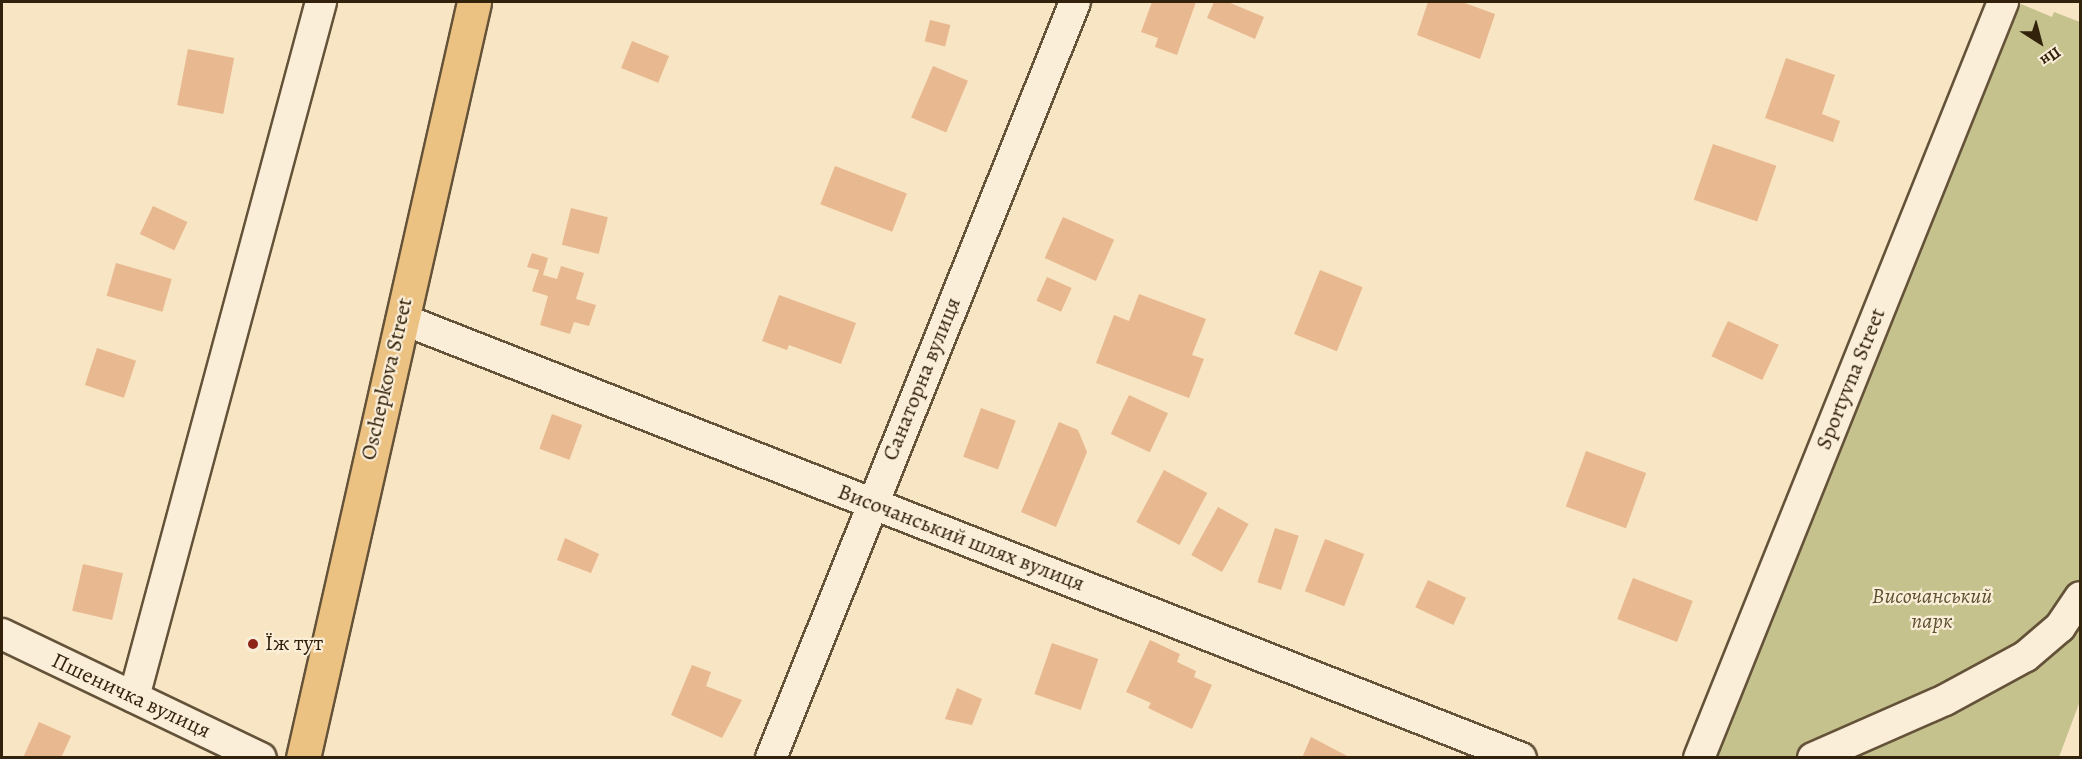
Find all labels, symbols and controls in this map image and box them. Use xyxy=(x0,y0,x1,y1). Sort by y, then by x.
north arrow xyxy=(2010,12,2070,72)
text: Пн xyxy=(2036,42,2066,72)
street label: Санаторна вулиця xyxy=(877,294,967,464)
street label: Oschepkova Street xyxy=(355,295,419,463)
street label: Sportyvna Street xyxy=(1811,304,1891,454)
street label: Височанський шлях вулиця xyxy=(834,479,1088,597)
park label: Височанський парк xyxy=(1872,583,1992,634)
place label: Їж тут xyxy=(265,631,323,657)
marker: Їж тут xyxy=(246,637,260,651)
street label: Пшеничка вулиця xyxy=(47,648,215,744)

